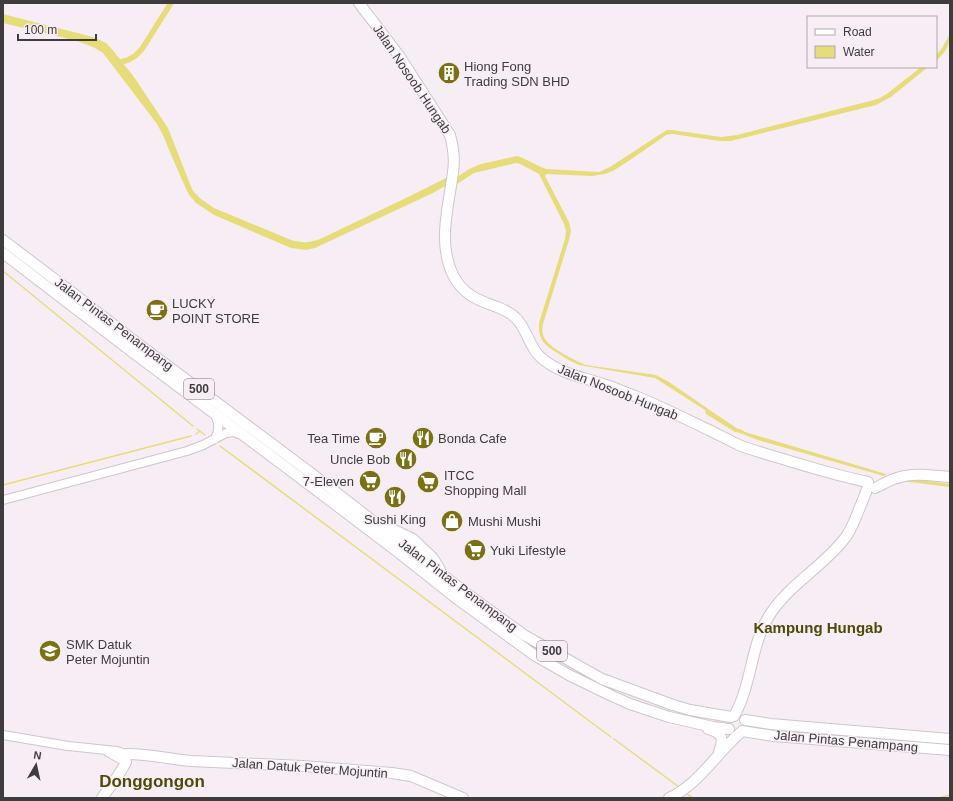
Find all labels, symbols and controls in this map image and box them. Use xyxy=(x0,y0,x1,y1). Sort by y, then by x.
scale bar xyxy=(18,16,96,42)
legend xyxy=(807,16,937,68)
street label: Jalan Nosoob Hungab xyxy=(370,21,454,137)
text: 100 m xyxy=(24,23,57,37)
text: Road xyxy=(843,25,872,39)
text: Water xyxy=(843,45,875,59)
place label: Hiong Fong Trading SDN BHD xyxy=(464,59,570,89)
building icon: Hiong Fong Trading SDN BHD xyxy=(436,60,462,86)
street label: Jalan Pintas Penampang xyxy=(52,275,176,373)
place label: LUCKY POINT STORE xyxy=(172,296,260,326)
cafe icon: LUCKY POINT STORE xyxy=(144,297,170,323)
street label: Jalan Nosoob Hungab xyxy=(556,361,680,423)
road number: 500 xyxy=(184,379,214,399)
cafe icon: Tea Time xyxy=(363,425,389,451)
restaurant icon: Bonda Cafe xyxy=(410,425,436,451)
place label: Tea Time xyxy=(307,431,360,446)
place label: Bonda Cafe xyxy=(438,431,507,446)
restaurant icon: Uncle Bob xyxy=(393,446,419,472)
place label: Uncle Bob xyxy=(330,452,390,467)
supermarket icon: 7-Eleven xyxy=(357,468,383,494)
place label: ITCC Shopping Mall xyxy=(444,468,526,498)
supermarket icon: ITCC Shopping Mall xyxy=(415,469,441,495)
place label: 7-Eleven xyxy=(303,474,354,489)
restaurant icon: Sushi King xyxy=(382,484,408,510)
shop icon: Mushi Mushi xyxy=(439,508,465,534)
place label: Sushi King xyxy=(364,512,426,527)
place label: Mushi Mushi xyxy=(468,514,541,529)
street label: Jalan Pintas Penampang xyxy=(396,536,520,634)
supermarket icon: Yuki Lifestyle xyxy=(462,537,488,563)
place label: Yuki Lifestyle xyxy=(490,543,566,558)
district label: Kampung Hungab xyxy=(753,619,883,636)
place label: SMK Datuk Peter Mojuntin xyxy=(66,637,150,667)
school or university icon: SMK Datuk Peter Mojuntin xyxy=(37,638,63,664)
road number: 500 xyxy=(537,641,567,661)
street label: Jalan Pintas Penampang xyxy=(773,727,919,755)
north arrow xyxy=(16,745,56,785)
text: N xyxy=(33,749,42,762)
street label: Jalan Datuk Peter Mojuntin xyxy=(232,755,388,781)
district label: Donggongon xyxy=(99,772,205,791)

